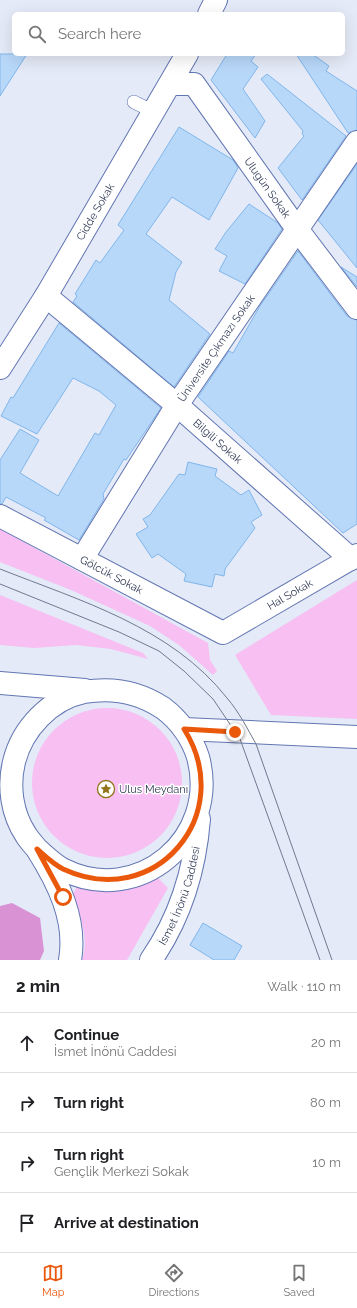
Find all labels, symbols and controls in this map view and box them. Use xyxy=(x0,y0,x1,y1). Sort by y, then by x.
search box xyxy=(12,12,345,56)
icon: search xyxy=(26,23,48,45)
text: Search here xyxy=(58,25,141,43)
street label: Ulugün Sokak xyxy=(242,155,294,220)
street label: Cidde Sokak xyxy=(73,181,117,243)
street label: Üniversite Çıkmazı Sokak xyxy=(175,292,257,404)
street label: Bilgili Sokak xyxy=(191,416,245,466)
street label: Gölcük Sokak xyxy=(78,553,146,597)
street label: Hal Sokak xyxy=(265,576,315,612)
route end xyxy=(226,723,244,741)
place icon: Ulus Meydanı xyxy=(96,779,116,799)
place label: Ulus Meydanı xyxy=(119,783,188,796)
street label: İsmet İnönü Caddesi xyxy=(156,845,202,947)
route start xyxy=(54,888,72,906)
text: 2 min xyxy=(16,976,60,996)
text: Walk · 110 m xyxy=(267,979,341,994)
text: Continue xyxy=(54,1026,119,1044)
icon: ahead xyxy=(16,1032,38,1054)
text: 20 m xyxy=(311,1035,341,1050)
text: İsmet İnönü Caddesi xyxy=(54,1044,177,1059)
icon: right xyxy=(16,1092,38,1114)
text: Turn right xyxy=(54,1094,124,1112)
text: 80 m xyxy=(310,1095,341,1110)
text: Turn right xyxy=(54,1146,124,1164)
icon: right xyxy=(16,1152,38,1174)
text: 10 m xyxy=(312,1155,341,1170)
text: Gençlik Merkezi Sokak xyxy=(54,1164,189,1179)
icon: arrive xyxy=(16,1212,38,1234)
text: Arrive at destination xyxy=(54,1214,199,1232)
tab: Map xyxy=(42,1262,64,1299)
tab: Directions xyxy=(149,1262,199,1299)
tab: Saved xyxy=(283,1262,315,1299)

